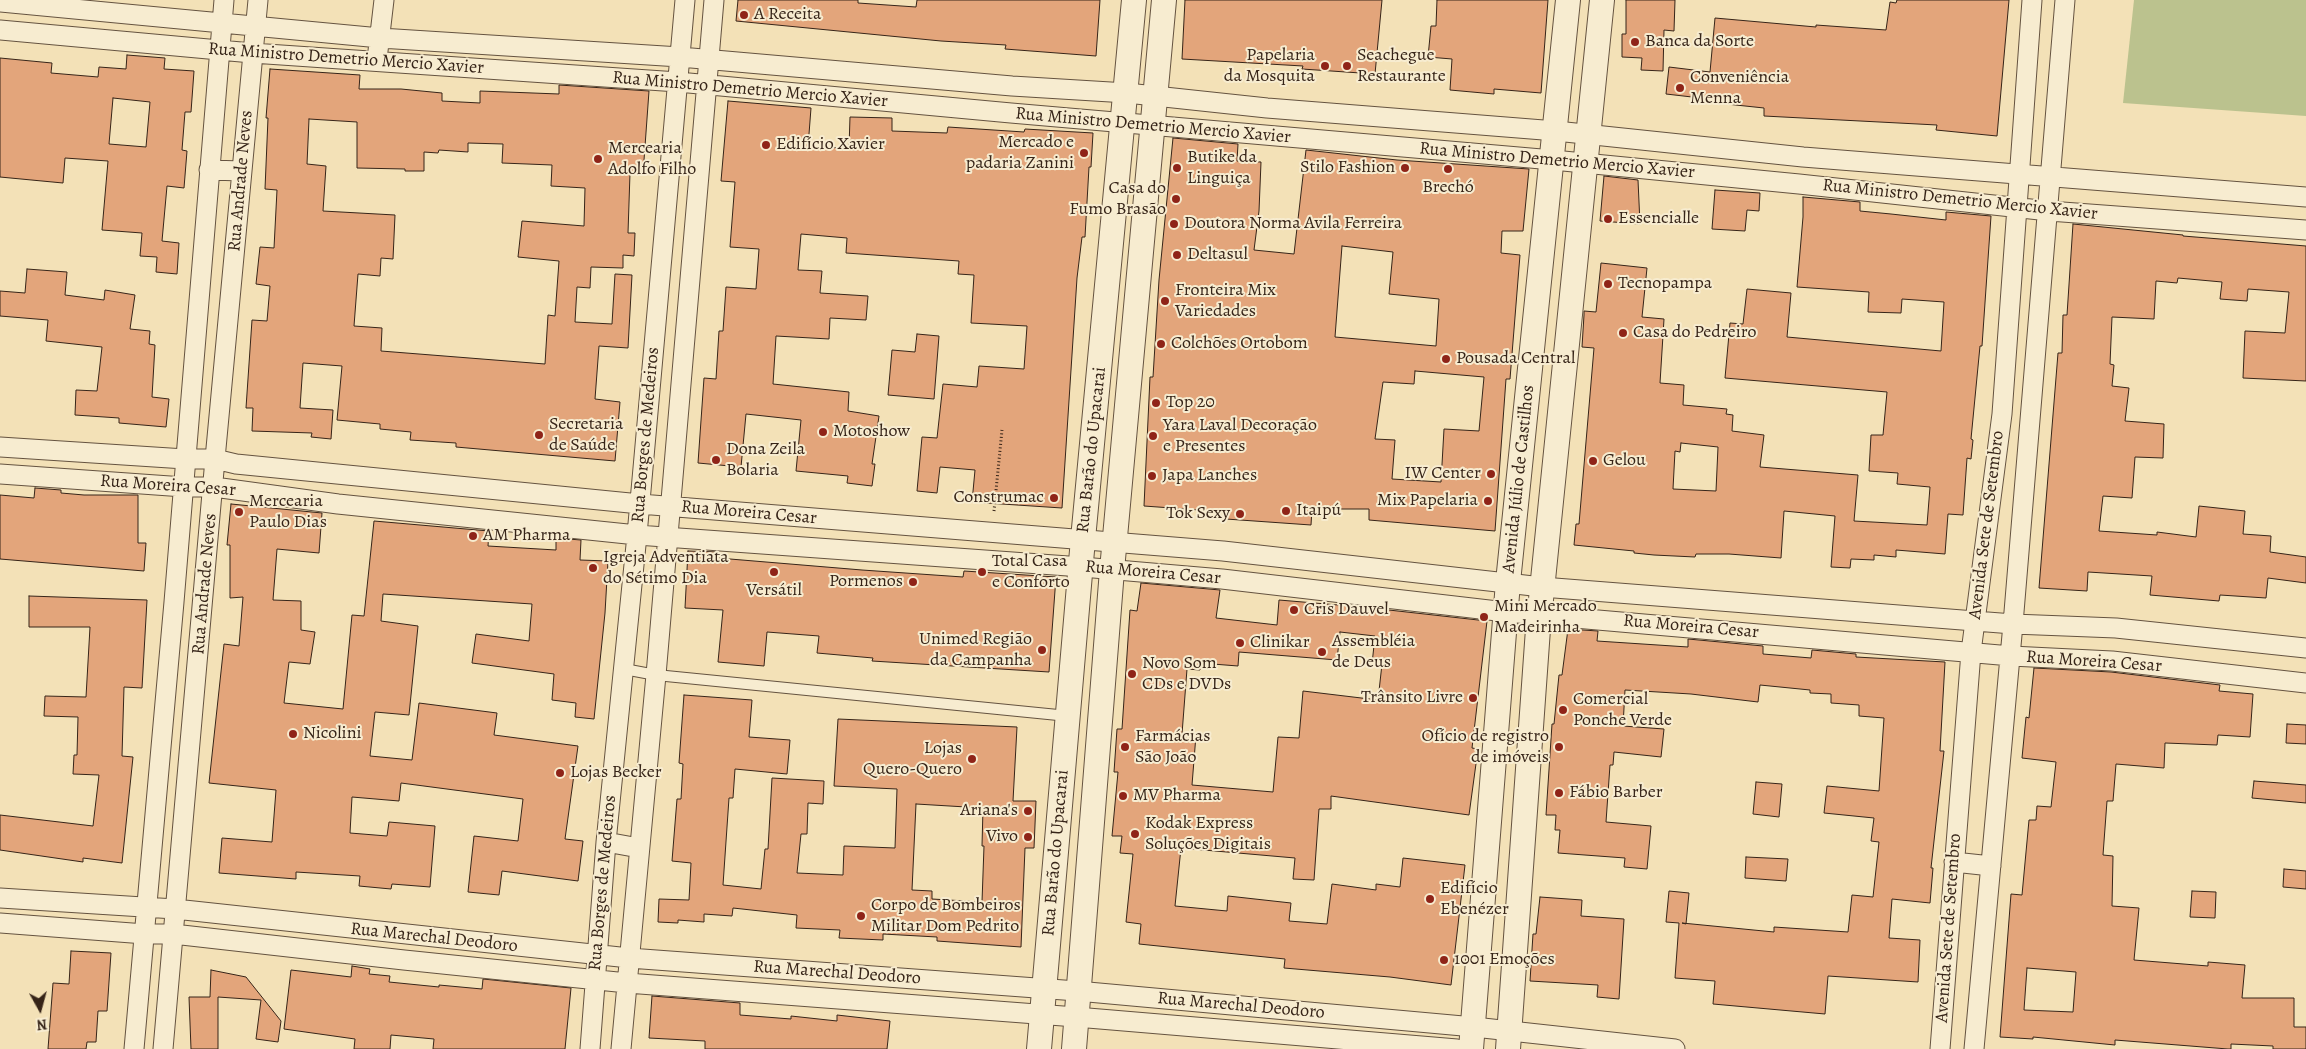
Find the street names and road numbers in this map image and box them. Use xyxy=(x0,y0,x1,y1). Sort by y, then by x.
street label: Rua Ministro Demetrio Mercio Xavier xyxy=(207,39,485,79)
street label: Rua Ministro Demetrio Mercio Xavier xyxy=(611,67,889,113)
street label: Rua Ministro Demetrio Mercio Xavier xyxy=(1014,103,1292,149)
street label: Rua Andrade Neves xyxy=(224,109,258,253)
street label: Rua Ministro Demetrio Mercio Xavier xyxy=(1418,138,1696,184)
street label: Rua Ministro Demetrio Mercio Xavier xyxy=(1821,175,2099,225)
street label: Rua Borges de Medeiros xyxy=(628,346,664,524)
street label: Rua Barão do Upacarai xyxy=(1073,366,1111,534)
street label: Avenida Júlio de Castilhos xyxy=(1498,384,1540,574)
street label: Avenida Sete de Setembro xyxy=(1965,430,2009,620)
street label: Rua Moreira Cesar xyxy=(99,470,237,502)
street label: Rua Moreira Cesar xyxy=(680,496,818,530)
street label: Rua Andrade Neves xyxy=(188,512,222,656)
street label: Rua Moreira Cesar xyxy=(1084,556,1222,590)
street label: Rua Moreira Cesar xyxy=(1622,610,1760,644)
street label: Rua Moreira Cesar xyxy=(2025,646,2163,678)
street label: Rua Barão do Upacarai xyxy=(1038,769,1074,937)
street label: Rua Borges de Medeiros xyxy=(585,794,621,972)
street label: Avenida Sete de Setembro xyxy=(1932,833,1966,1023)
street label: Rua Marechal Deodoro xyxy=(349,918,519,958)
street label: Rua Marechal Deodoro xyxy=(752,956,922,990)
street label: Rua Marechal Deodoro xyxy=(1156,988,1326,1024)

